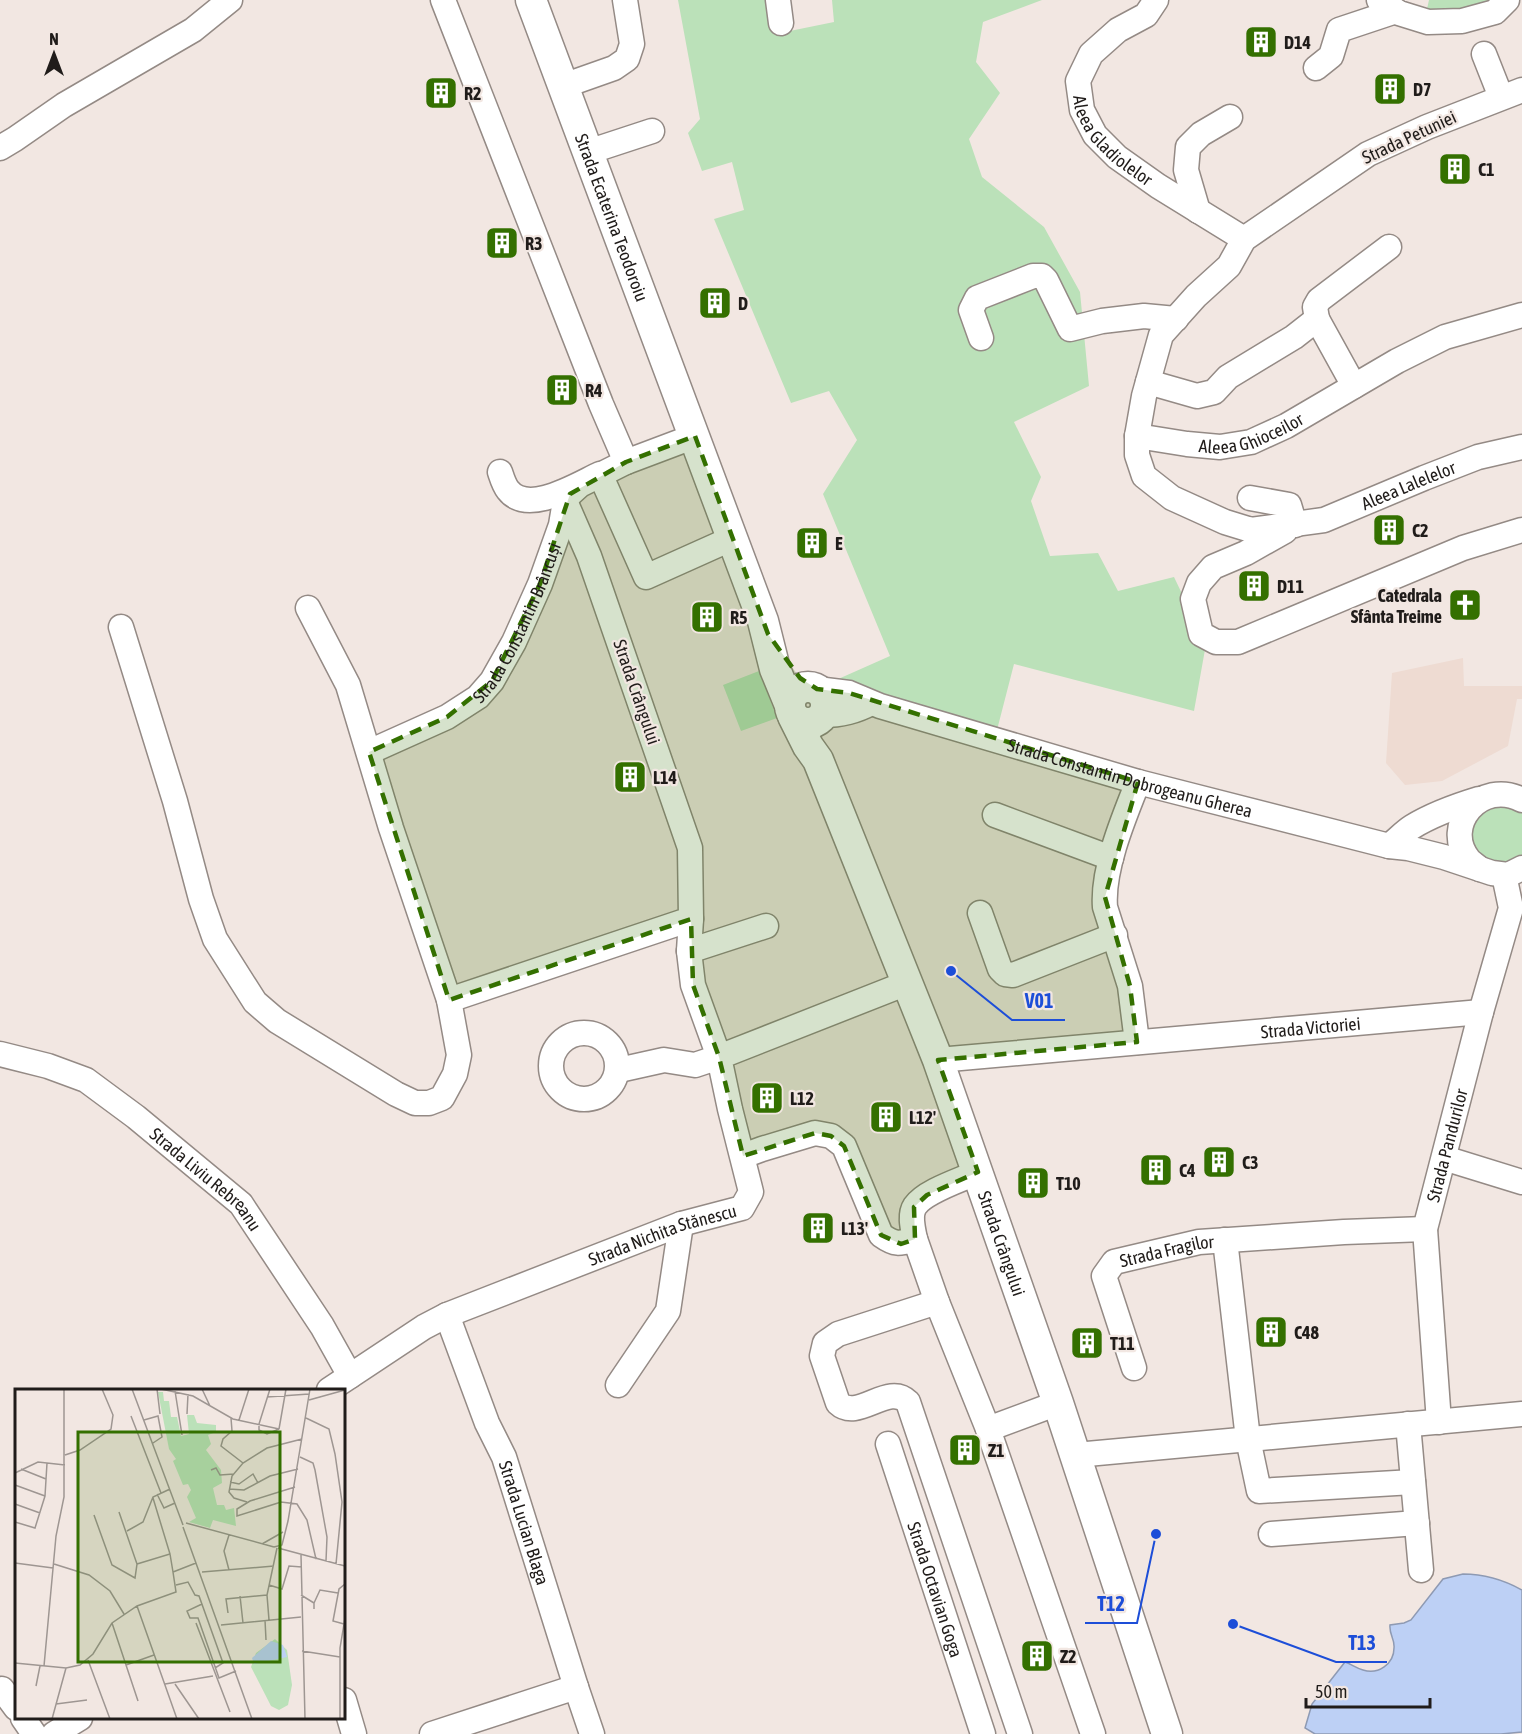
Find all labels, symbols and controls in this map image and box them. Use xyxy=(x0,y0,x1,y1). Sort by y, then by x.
north arrow xyxy=(24,24,84,84)
building icon: D14 xyxy=(1243,24,1279,60)
text: N xyxy=(49,30,59,48)
place label: D14 xyxy=(1284,32,1311,53)
building icon: D7 xyxy=(1372,71,1408,107)
building icon: R2 xyxy=(423,75,459,111)
place label: D7 xyxy=(1413,79,1432,100)
place label: R2 xyxy=(464,83,481,104)
street label: Aleea Gladiolelor xyxy=(1070,94,1157,190)
street label: Strada Petuniei xyxy=(1359,106,1459,168)
street label: Strada Ecaterina Teodoroiu xyxy=(571,131,653,304)
building icon: C1 xyxy=(1437,151,1473,187)
place label: C1 xyxy=(1478,159,1495,180)
building icon: R3 xyxy=(484,225,520,261)
place label: R3 xyxy=(525,233,542,254)
building icon: D xyxy=(697,285,733,321)
place label: D xyxy=(738,293,748,314)
building icon: R4 xyxy=(544,372,580,408)
place label: R4 xyxy=(585,380,602,401)
street label: Aleea Ghioceilor xyxy=(1198,408,1307,457)
street label: Aleea Lalelelor xyxy=(1358,456,1459,514)
building icon: C2 xyxy=(1371,512,1407,548)
place label: C2 xyxy=(1412,520,1429,541)
building icon: E xyxy=(794,525,830,561)
place label: E xyxy=(835,533,843,554)
street label: Strada Constantin Brâncuși xyxy=(468,540,564,707)
building icon: D11 xyxy=(1236,568,1272,604)
place label: D11 xyxy=(1277,576,1304,597)
place label: Catedrala Sfânta Treime xyxy=(1351,585,1442,627)
church icon: Catedrala Sfânta Treime xyxy=(1447,587,1483,623)
building icon: R5 xyxy=(689,599,725,635)
place label: R5 xyxy=(730,607,747,628)
street label: Strada Crângului xyxy=(609,637,665,747)
street label: Strada Constantin Dobrogeanu Gherea xyxy=(1005,734,1255,821)
building icon: L14 xyxy=(612,759,648,795)
place label: L14 xyxy=(653,767,677,788)
callout: V01 xyxy=(1012,982,1065,1020)
text: V01 xyxy=(1024,989,1053,1012)
street label: Strada Victoriei xyxy=(1260,1012,1361,1042)
building icon: L12 xyxy=(749,1080,785,1116)
street label: Strada Pandurilor xyxy=(1422,1086,1471,1204)
place label: L12 xyxy=(790,1088,814,1109)
building icon: L12' xyxy=(868,1099,904,1135)
place label: L12' xyxy=(909,1107,936,1128)
street label: Strada Liviu Rebreanu xyxy=(146,1123,266,1235)
building icon: C3 xyxy=(1201,1144,1237,1180)
building icon: C4 xyxy=(1138,1152,1174,1188)
place label: C3 xyxy=(1242,1152,1259,1173)
place label: C4 xyxy=(1179,1160,1196,1181)
building icon: T10 xyxy=(1015,1165,1051,1201)
place label: T10 xyxy=(1056,1173,1081,1194)
street label: Strada Crângului xyxy=(974,1188,1030,1299)
street label: Strada Nichita Stănescu xyxy=(585,1199,739,1270)
building icon: L13' xyxy=(800,1210,836,1246)
place label: L13' xyxy=(841,1218,868,1239)
street label: Strada Fragilor xyxy=(1117,1230,1215,1271)
building icon: C48 xyxy=(1253,1314,1289,1350)
place label: C48 xyxy=(1294,1322,1320,1343)
building icon: T11 xyxy=(1069,1325,1105,1361)
place label: T11 xyxy=(1110,1333,1135,1354)
inset map xyxy=(15,1389,345,1719)
building icon: Z1 xyxy=(947,1432,983,1468)
place label: Z1 xyxy=(988,1440,1005,1461)
street label: Strada Lucian Blaga xyxy=(495,1458,554,1587)
street label: Strada Octavian Goga xyxy=(904,1519,968,1660)
callout: T12 xyxy=(1085,1585,1137,1623)
text: T12 xyxy=(1097,1592,1125,1615)
callout: T13 xyxy=(1336,1624,1387,1662)
text: T13 xyxy=(1348,1631,1376,1654)
building icon: Z2 xyxy=(1019,1638,1055,1674)
place label: Z2 xyxy=(1060,1646,1077,1667)
scale bar xyxy=(1306,1671,1430,1709)
text: 50 m xyxy=(1315,1681,1347,1702)

